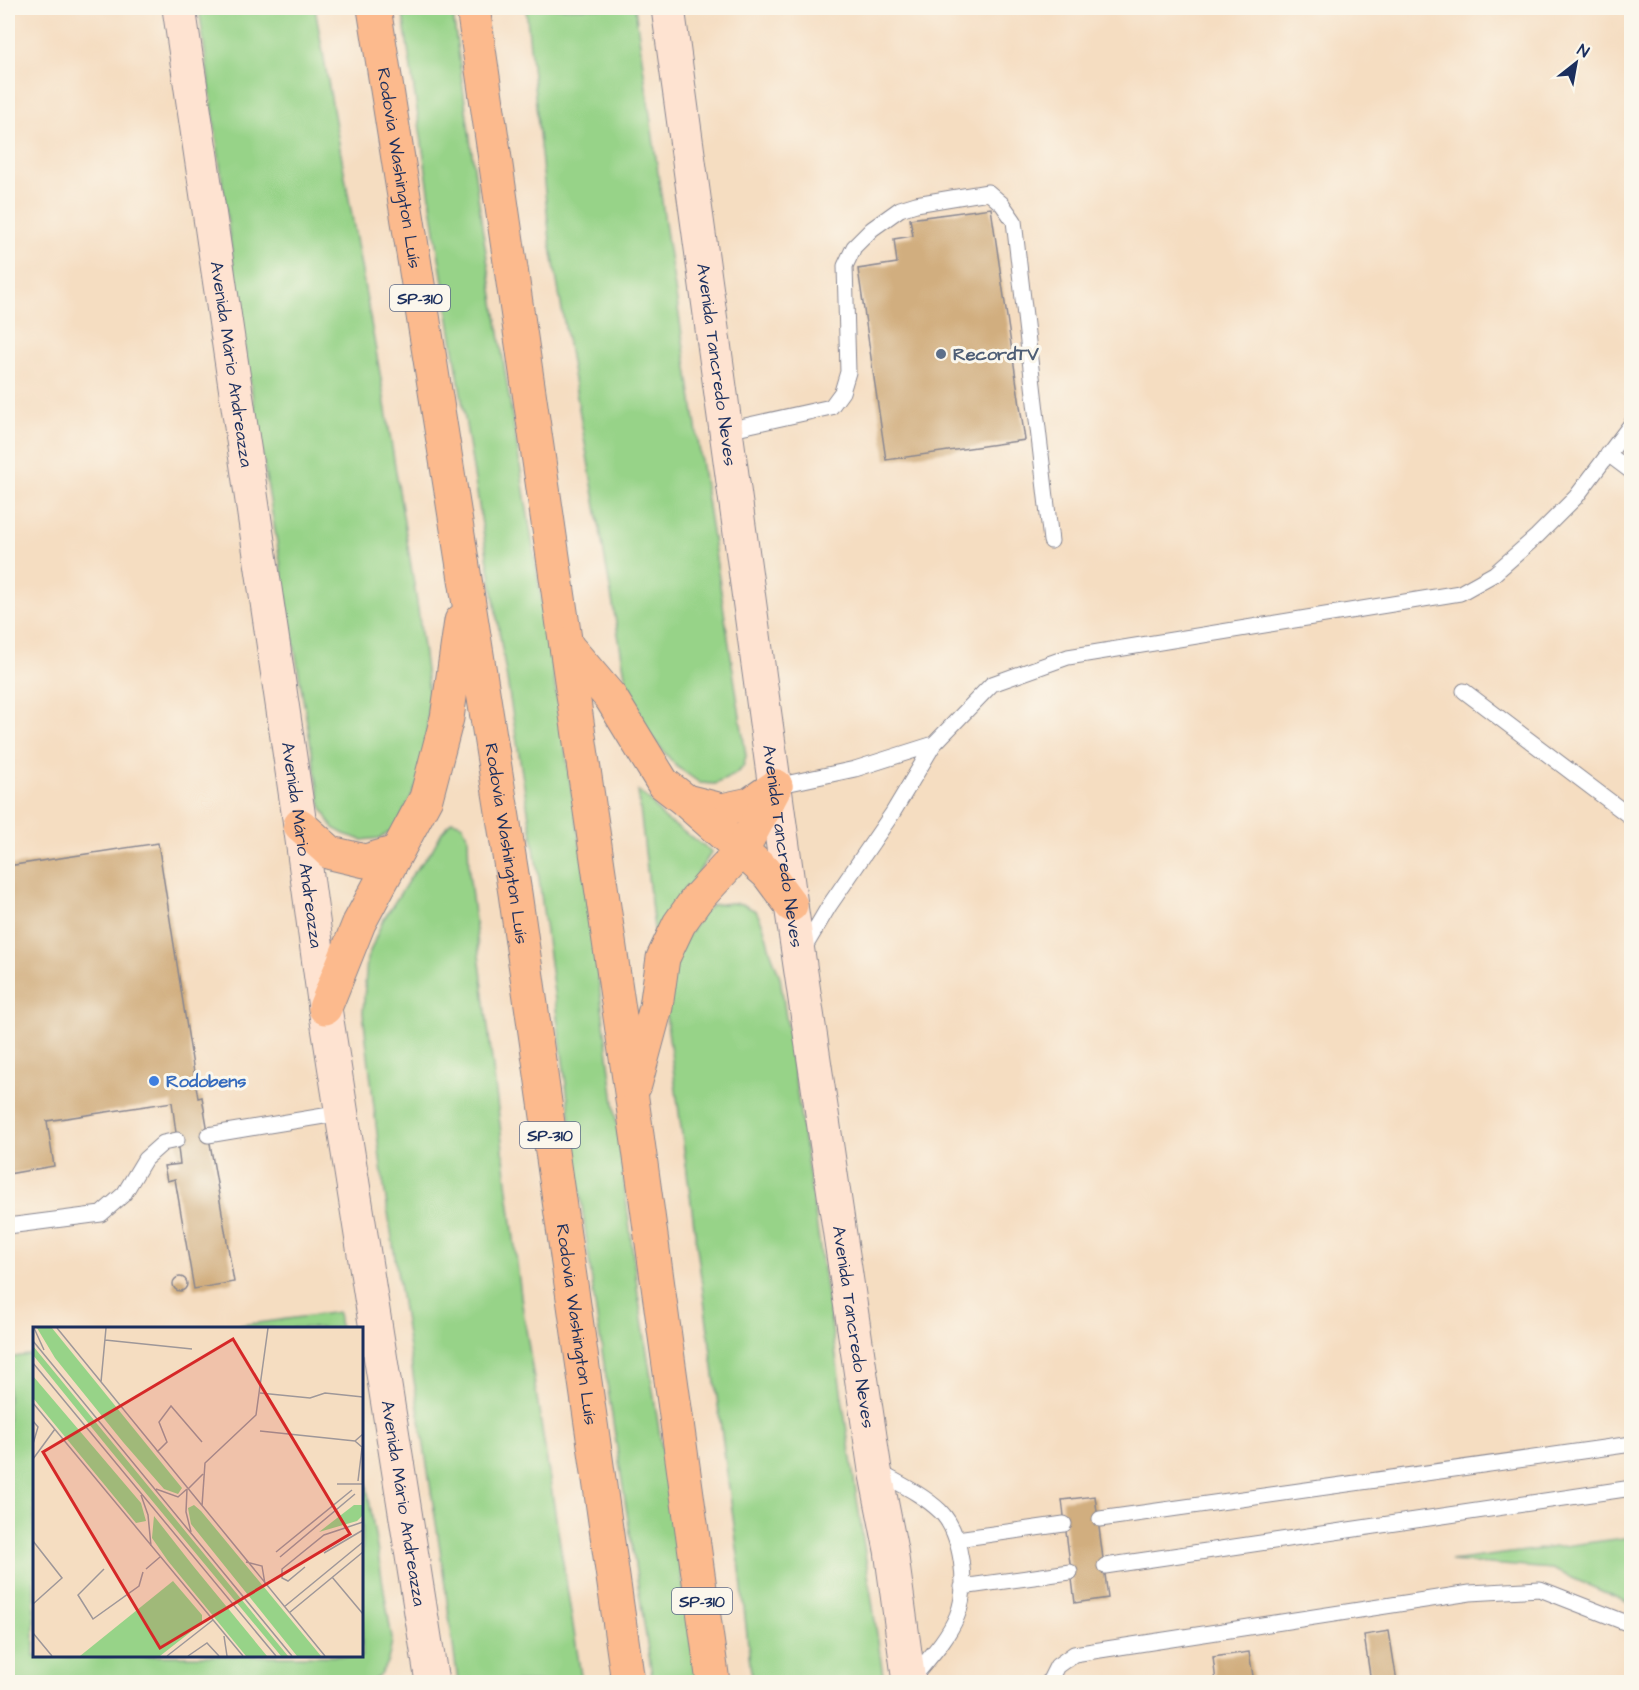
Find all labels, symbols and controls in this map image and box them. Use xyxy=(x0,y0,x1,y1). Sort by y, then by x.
north arrow xyxy=(1546,33,1606,93)
text: N xyxy=(1573,39,1593,63)
street label: Rodovia Washington Luís xyxy=(371,66,427,270)
street label: Avenida Mário Andreazza xyxy=(204,260,259,469)
street label: Avenida Tancredo Neves xyxy=(690,262,743,468)
road number: SP-310 xyxy=(390,285,450,311)
place label: RecordTV xyxy=(953,342,1039,367)
marker: RecordTV xyxy=(934,347,948,361)
street label: Avenida Mário Andreazza xyxy=(275,740,329,950)
street label: Rodovia Washington Luís xyxy=(478,741,534,946)
street label: Avenida Tancredo Neves xyxy=(756,743,809,949)
place label: Rodobens xyxy=(166,1069,246,1094)
marker: Rodobens xyxy=(147,1074,161,1088)
road number: SP-310 xyxy=(520,1122,580,1148)
street label: Rodovia Washington Luís xyxy=(550,1222,603,1427)
street label: Avenida Tancredo Neves xyxy=(826,1224,881,1430)
inset map xyxy=(33,1327,363,1657)
street label: Avenida Mário Andreazza xyxy=(374,1399,432,1608)
road number: SP-310 xyxy=(672,1588,732,1614)

